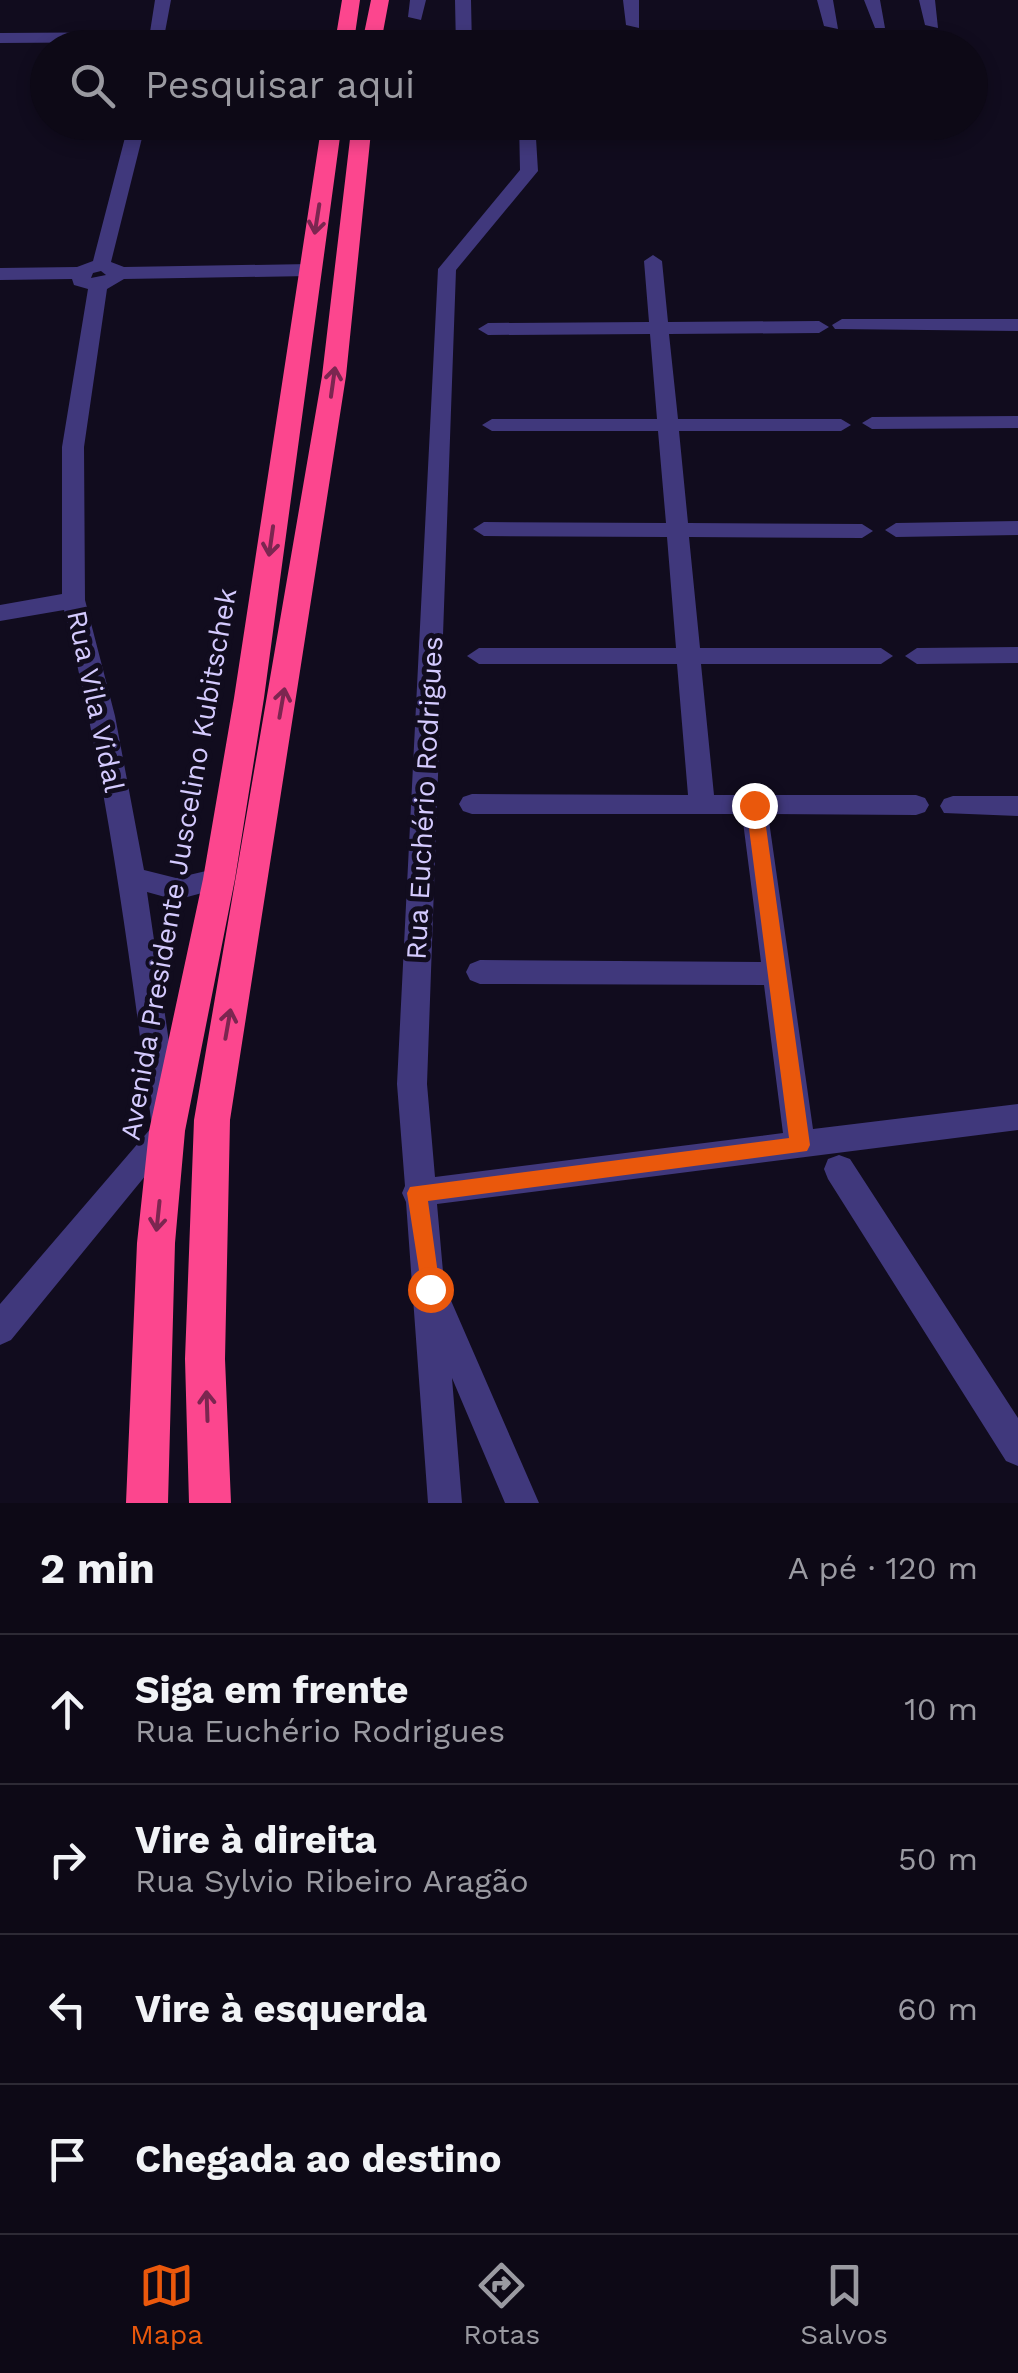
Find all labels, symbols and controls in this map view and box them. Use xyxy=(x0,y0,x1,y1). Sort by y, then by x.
search box xyxy=(30,30,988,140)
icon: search xyxy=(65,58,120,113)
text: Pesquisar aqui xyxy=(145,63,415,107)
one-way arrow xyxy=(308,202,326,235)
one-way arrow xyxy=(324,366,342,399)
one-way arrow xyxy=(262,524,280,556)
street label: Avenida Presidente Juscelino Kubitschek xyxy=(114,585,243,1143)
street label: Rua Vila Vidal xyxy=(60,607,131,795)
street label: Rua Euchério Rodrigues xyxy=(400,635,449,961)
one-way arrow xyxy=(273,687,292,720)
route end xyxy=(732,783,778,829)
one-way arrow xyxy=(220,1008,238,1040)
one-way arrow xyxy=(149,1199,168,1231)
route start xyxy=(408,1267,454,1313)
one-way arrow xyxy=(197,1390,216,1422)
text: 2 min xyxy=(40,1544,155,1593)
text: A pé · 120 m xyxy=(788,1549,978,1587)
text: Siga em frente xyxy=(135,1668,409,1712)
icon: ahead xyxy=(40,1682,95,1737)
text: 10 m xyxy=(904,1690,978,1728)
text: Rua Euchério Rodrigues xyxy=(135,1712,505,1750)
text: Vire à direita xyxy=(135,1818,376,1862)
icon: right xyxy=(40,1832,95,1887)
text: 50 m xyxy=(898,1840,978,1878)
text: Rua Sylvio Ribeiro Aragão xyxy=(135,1862,529,1900)
icon: left xyxy=(40,1982,95,2037)
text: Vire à esquerda xyxy=(135,1987,427,2031)
text: 60 m xyxy=(897,1990,978,2028)
icon: arrive xyxy=(40,2132,95,2187)
text: Chegada ao destino xyxy=(135,2137,502,2181)
tab: Mapa xyxy=(130,2258,203,2351)
tab: Rotas xyxy=(463,2258,540,2351)
tab: Salvos xyxy=(800,2258,888,2351)

